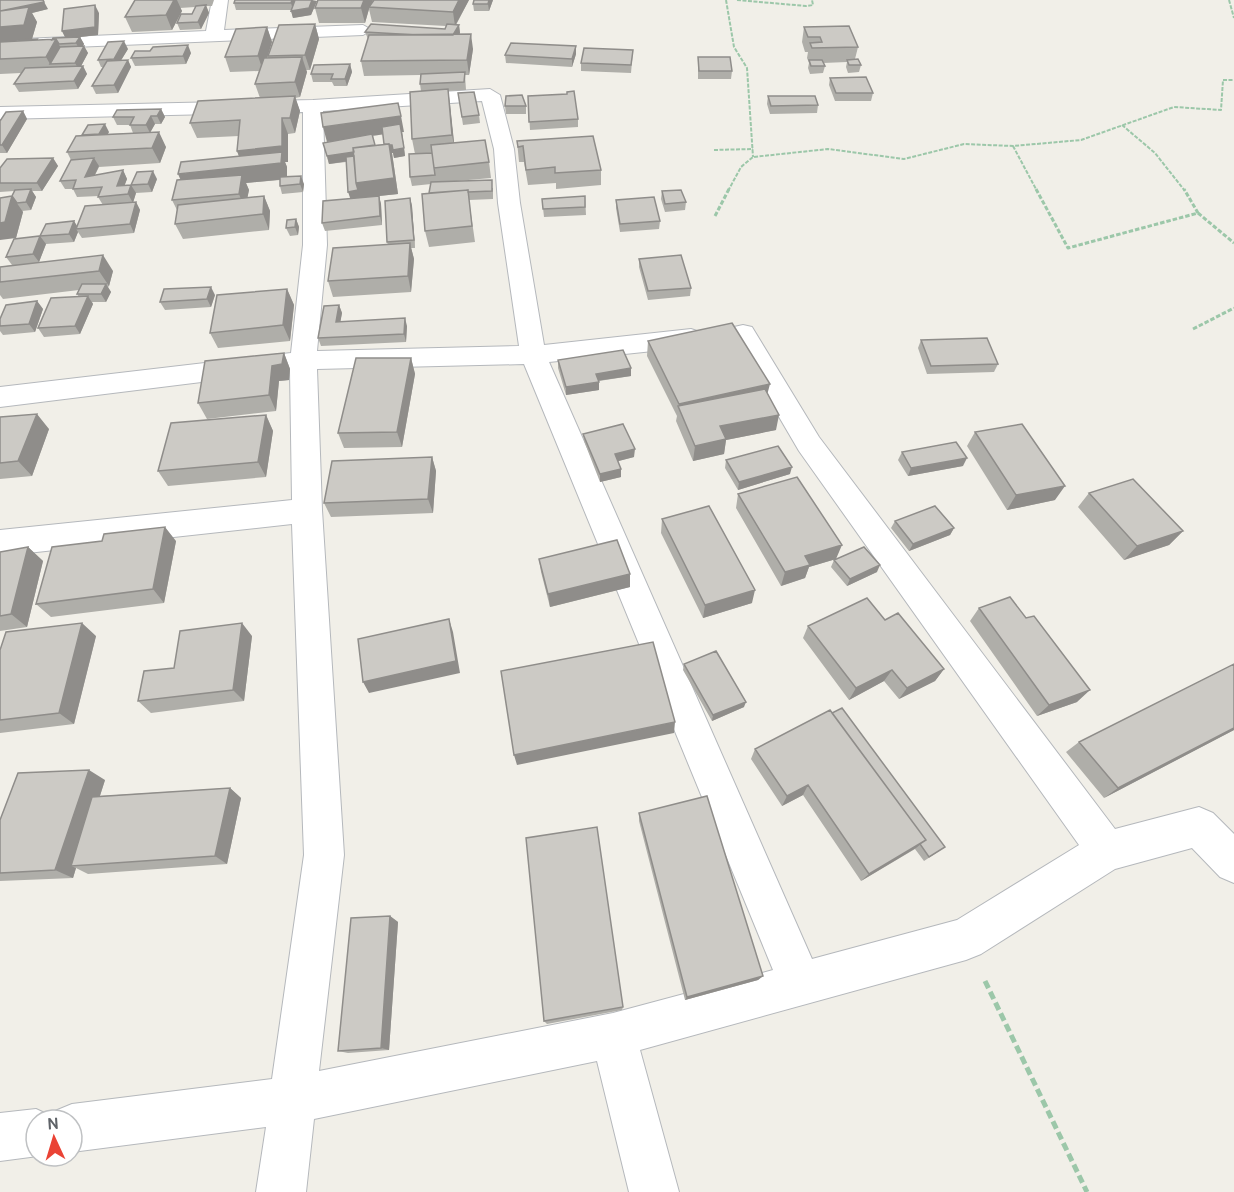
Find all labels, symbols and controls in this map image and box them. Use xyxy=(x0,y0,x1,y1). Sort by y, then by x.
north arrow xyxy=(24,1108,84,1168)
text: N xyxy=(47,1114,59,1133)

